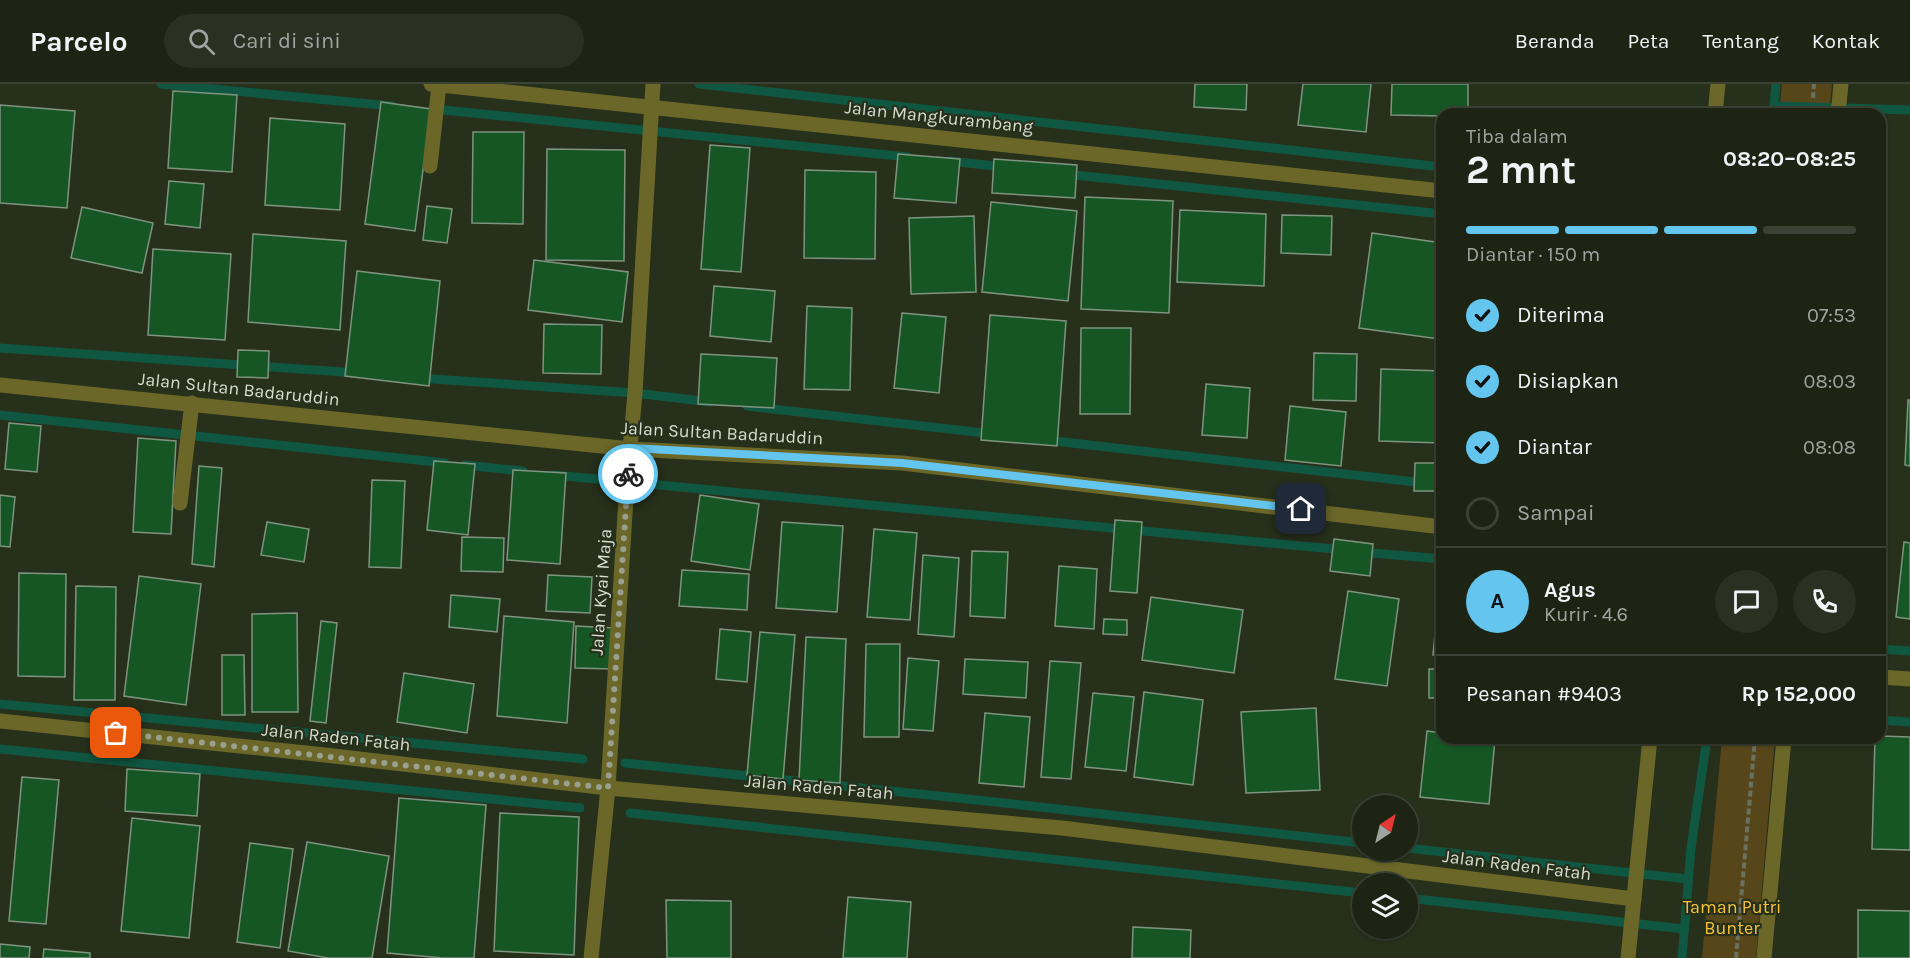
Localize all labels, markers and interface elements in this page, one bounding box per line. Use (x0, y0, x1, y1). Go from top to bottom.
search box (164, 14, 584, 68)
text: Parcelo (30, 25, 128, 58)
icon: search (185, 25, 218, 58)
text: Cari di sini (233, 28, 341, 54)
text: Beranda (1515, 29, 1595, 53)
text: Peta (1628, 29, 1669, 53)
text: Tentang (1702, 29, 1779, 53)
text: Kontak (1812, 29, 1880, 53)
street label: Jalan Mangkurambang (844, 96, 1034, 138)
text: Tiba dalam (1466, 125, 1568, 148)
text: 08:20–08:25 (1723, 146, 1856, 172)
text: 2 mnt (1466, 147, 1576, 193)
text: Diantar · 150 m (1466, 243, 1600, 266)
icon: check (1466, 299, 1499, 332)
text: Diterima (1517, 302, 1605, 328)
text: 07:53 (1807, 304, 1856, 327)
icon: check (1466, 365, 1499, 398)
street label: Jalan Sultan Badaruddin (137, 367, 341, 411)
text: Disiapkan (1517, 368, 1619, 394)
text: 08:03 (1804, 370, 1856, 393)
street label: Jalan Sultan Badaruddin (620, 417, 824, 449)
icon: check (1466, 431, 1499, 464)
text: Diantar (1517, 434, 1592, 460)
text: 08:08 (1803, 436, 1856, 459)
courier (598, 444, 658, 504)
icon: bike (612, 458, 645, 491)
pin (1275, 483, 1326, 534)
icon: home (1284, 492, 1317, 525)
text: Sampai (1517, 500, 1595, 526)
street label: Jalan Kyai Maja (586, 528, 616, 656)
button: chat (1715, 570, 1778, 633)
button: phone (1793, 570, 1856, 633)
text: Agus (1544, 577, 1596, 603)
text: A (1491, 588, 1504, 614)
text: Kurir · 4.6 (1544, 603, 1628, 626)
text: Pesanan #9403 (1466, 681, 1622, 707)
text: Rp 152,000 (1742, 681, 1856, 707)
pin (90, 707, 141, 758)
icon: bag (99, 716, 132, 749)
street label: Jalan Raden Fatah (260, 718, 412, 756)
street label: Jalan Raden Fatah (743, 770, 895, 804)
north arrow (1352, 795, 1418, 861)
map controls (1352, 795, 1418, 939)
street label: Jalan Raden Fatah (1441, 845, 1593, 885)
button: layers (1352, 873, 1418, 939)
park label: Taman Putri Bunter (1683, 896, 1781, 939)

